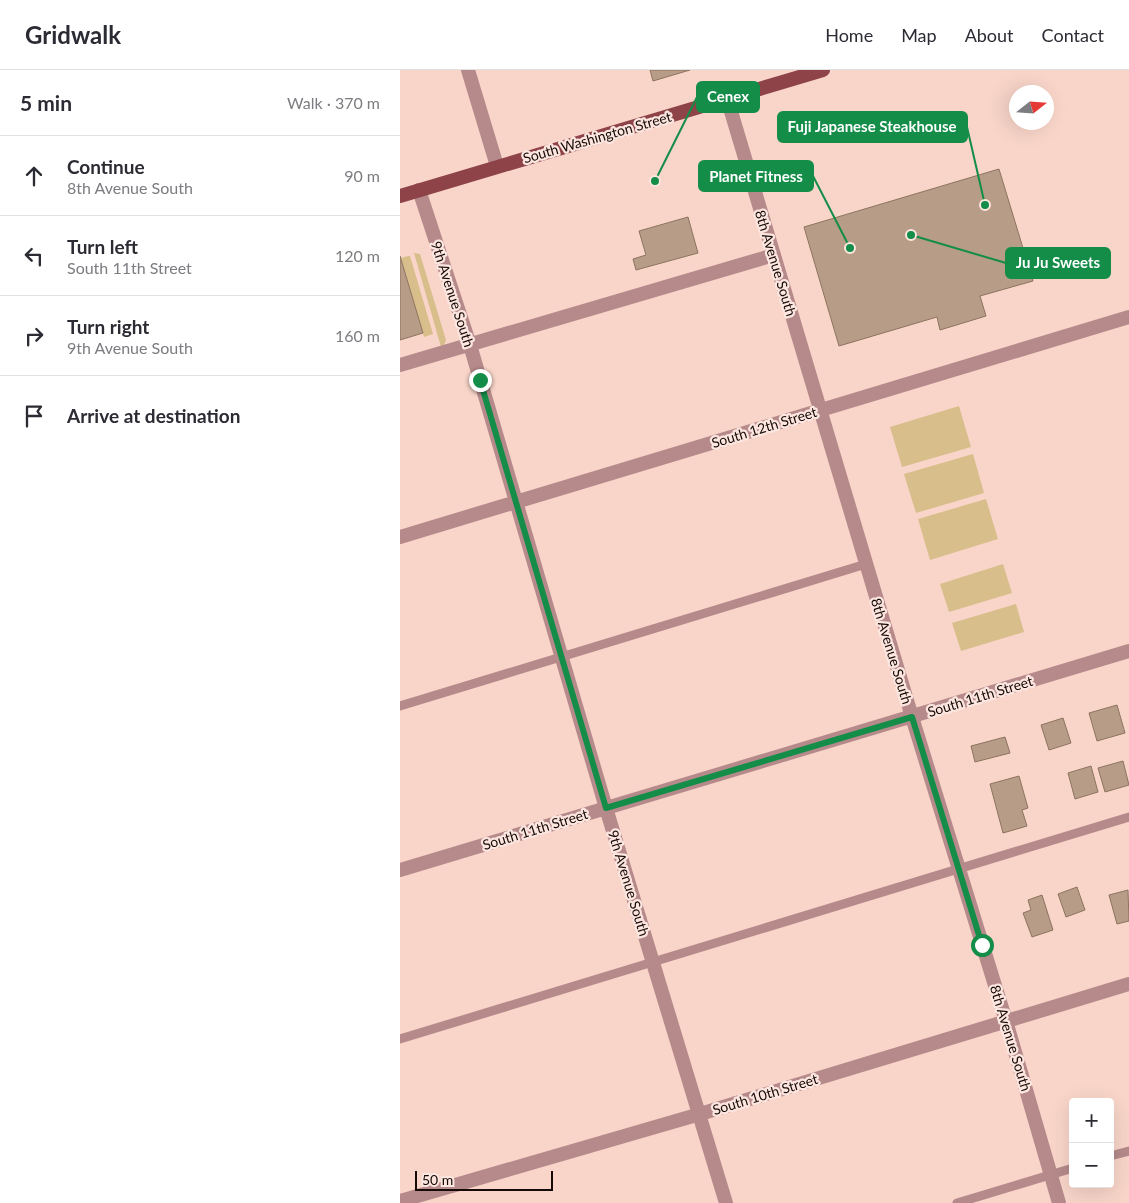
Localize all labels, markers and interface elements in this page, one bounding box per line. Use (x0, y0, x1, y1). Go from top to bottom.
text: Gridwalk (25, 20, 121, 49)
text: Home (825, 24, 873, 46)
text: Map (901, 24, 937, 46)
text: About (965, 24, 1014, 46)
text: Contact (1042, 24, 1104, 46)
callout: Cenex (697, 82, 759, 112)
north arrow (1009, 85, 1054, 130)
text: Cenex (707, 87, 749, 105)
text: 5 min (20, 90, 72, 115)
text: Walk · 370 m (287, 93, 380, 112)
street label: South Washington Street (521, 108, 673, 166)
callout: Fuji Japanese Steakhouse (778, 112, 967, 142)
text: Fuji Japanese Steakhouse (787, 117, 957, 135)
text: Continue (67, 155, 145, 178)
callout: Planet Fitness (699, 161, 813, 191)
icon: ahead (20, 162, 48, 190)
text: 90 m (344, 166, 380, 185)
text: Planet Fitness (709, 167, 803, 185)
text: 8th Avenue South (67, 178, 193, 197)
street label: 8th Avenue South (752, 208, 800, 318)
text: Turn left (67, 235, 138, 258)
street label: 9th Avenue South (428, 239, 478, 349)
icon: left (20, 242, 48, 270)
text: 120 m (335, 246, 380, 265)
callout: Ju Ju Sweets (1006, 248, 1110, 278)
text: Ju Ju Sweets (1016, 253, 1101, 271)
text: South 11th Street (67, 258, 192, 277)
text: Turn right (67, 315, 149, 338)
icon: right (20, 322, 48, 350)
text: 160 m (335, 326, 380, 345)
text: 9th Avenue South (67, 338, 193, 357)
route end (469, 369, 492, 392)
icon: arrive (20, 402, 48, 430)
street label: South 12th Street (709, 403, 819, 451)
text: Arrive at destination (67, 404, 240, 427)
street label: 8th Avenue South (868, 596, 916, 706)
street label: South 11th Street (925, 672, 1035, 720)
street label: South 11th Street (480, 805, 590, 853)
street label: 9th Avenue South (605, 828, 653, 938)
route start (971, 934, 994, 957)
street label: 8th Avenue South (987, 983, 1035, 1093)
street label: South 10th Street (710, 1070, 820, 1118)
map controls (1069, 1098, 1114, 1188)
button: + (1069, 1098, 1114, 1143)
button: − (1069, 1143, 1114, 1188)
scale bar (415, 1168, 552, 1191)
text: 50 m (422, 1171, 453, 1188)

